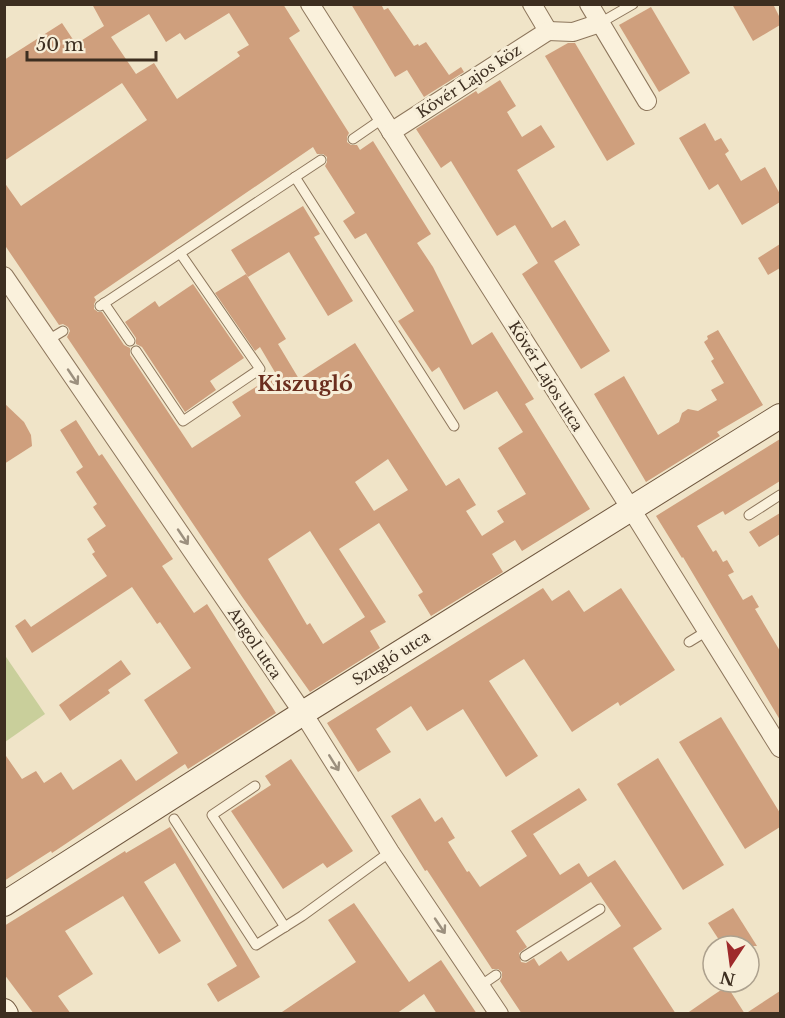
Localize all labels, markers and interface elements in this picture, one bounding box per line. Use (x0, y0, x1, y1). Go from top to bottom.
scale bar (27, 24, 156, 62)
text: 50 m (36, 34, 84, 56)
street label: Kövér Lajos köz (413, 40, 525, 122)
street label: Kövér Lajos utca (505, 318, 588, 435)
one-way arrow (67, 368, 79, 384)
district label: Kiszugló (257, 371, 353, 397)
one-way arrow (177, 529, 189, 545)
street label: Angol utca (224, 603, 286, 683)
street label: Szugló utca (349, 626, 434, 689)
one-way arrow (328, 754, 341, 771)
one-way arrow (434, 918, 446, 934)
north arrow (701, 934, 761, 994)
text: N (718, 967, 737, 990)

